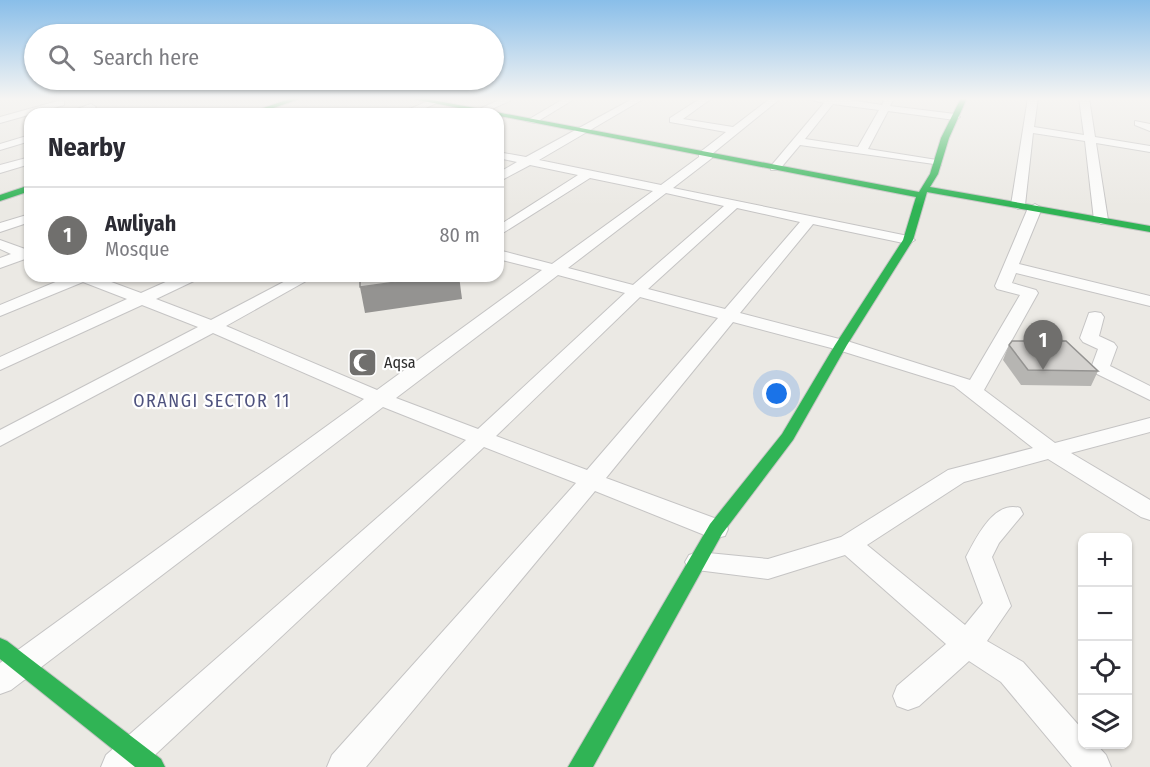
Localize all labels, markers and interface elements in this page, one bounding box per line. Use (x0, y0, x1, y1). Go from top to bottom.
search box (24, 24, 504, 90)
icon: search (45, 41, 78, 74)
text: Search here (93, 44, 199, 71)
text: Nearby (48, 132, 125, 163)
text: Awliyah (105, 210, 176, 237)
text: 1 (63, 223, 72, 247)
text: 80 m (440, 223, 480, 247)
text: Mosque (105, 237, 169, 261)
pin: 1 (1024, 320, 1062, 370)
mosque icon: Aqsa (347, 346, 379, 378)
place label: Aqsa (384, 353, 416, 372)
your location (762, 379, 791, 408)
district label: ORANGI SECTOR 11 (133, 390, 291, 412)
map controls (1078, 533, 1132, 749)
button: + (1078, 533, 1132, 587)
button: − (1078, 587, 1132, 641)
button: locate (1078, 641, 1132, 695)
button: layers (1078, 695, 1132, 749)

